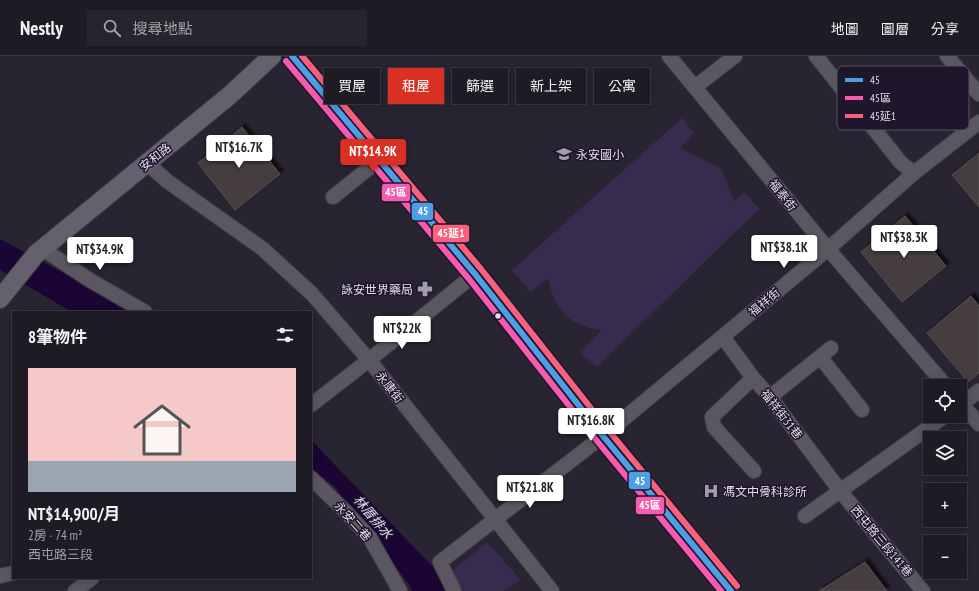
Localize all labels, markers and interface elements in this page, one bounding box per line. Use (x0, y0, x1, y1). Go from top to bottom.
search box (87, 10, 367, 46)
text: Nestly (20, 16, 63, 40)
icon: search (101, 17, 123, 39)
text: 搜尋地點 (133, 19, 193, 38)
text: 地圖 (831, 20, 859, 38)
text: 圖層 (881, 20, 909, 38)
text: 分享 (931, 20, 959, 38)
legend (837, 66, 969, 130)
chip: 買屋 (324, 68, 380, 104)
chip: 租屋 (388, 68, 444, 104)
chip: 篩選 (452, 68, 508, 104)
chip: 新上架 (516, 68, 586, 104)
chip: 公寓 (594, 68, 650, 104)
text: 45 (870, 73, 880, 87)
text: 45區 (870, 91, 891, 105)
text: 45延1 (870, 109, 896, 123)
pin: NT$16.7K (198, 135, 280, 169)
text: NT$16.7K (215, 139, 263, 156)
pin: NT$14.9K (332, 139, 414, 173)
street label: 安和路 (136, 140, 174, 174)
text: NT$14.9K (349, 143, 397, 160)
school or university icon: 永安國小 (555, 145, 573, 163)
place label: 永安國小 (576, 147, 624, 162)
street label: 福泰街 (766, 176, 800, 214)
line badge: 45區 (381, 183, 411, 202)
text: 45區 (385, 185, 407, 199)
line badge: 45 (411, 202, 434, 221)
text: 45 (418, 204, 428, 218)
line badge: 45延1 (432, 224, 470, 243)
pin: NT$38.3K (863, 225, 945, 259)
text: 45延1 (438, 226, 464, 240)
text: NT$38.3K (880, 229, 928, 246)
pin: NT$38.1K (743, 235, 825, 269)
pin: NT$34.9K (59, 237, 141, 271)
text: NT$38.1K (760, 239, 808, 256)
text: NT$34.9K (76, 241, 124, 258)
pharmacy icon: 詠安世界藥局 (416, 280, 434, 298)
place label: 詠安世界藥局 (341, 282, 413, 297)
street label: 福祥街 (745, 285, 783, 319)
unlabelled marker (493, 311, 503, 321)
pin: NT$22K (369, 316, 435, 350)
text: NT$22K (383, 320, 421, 337)
icon: filters (274, 324, 296, 346)
text: 8筆物件 (28, 326, 87, 348)
street label: 永康街 (373, 368, 407, 406)
map controls (923, 379, 967, 579)
button: locate (923, 379, 967, 423)
street label: 福祥街31巷 (758, 386, 806, 442)
icon: home (126, 394, 198, 466)
pin: NT$16.8K (550, 408, 632, 442)
text: NT$16.8K (567, 412, 615, 429)
button: layers (923, 431, 967, 475)
line badge: 45 (628, 471, 651, 490)
text: 45 (635, 474, 645, 488)
pin: NT$21.8K (489, 475, 571, 509)
text: NT$21.8K (506, 479, 554, 496)
hospital icon: 馮文中骨科診所 (702, 482, 720, 500)
button: + (923, 483, 967, 527)
place label: 馮文中骨科診所 (723, 484, 807, 499)
water label: 林厝排水 (350, 492, 397, 543)
line badge: 45區 (635, 496, 665, 515)
street label: 永安二巷 (331, 498, 375, 544)
text: 45區 (639, 498, 661, 512)
street label: 西屯路三段141巷 (848, 502, 916, 580)
text: NT$14,900/月 (28, 503, 121, 525)
text: 2房 · 74 m² (28, 527, 82, 544)
button: − (923, 535, 967, 579)
text: 西屯路三段 (28, 546, 93, 563)

